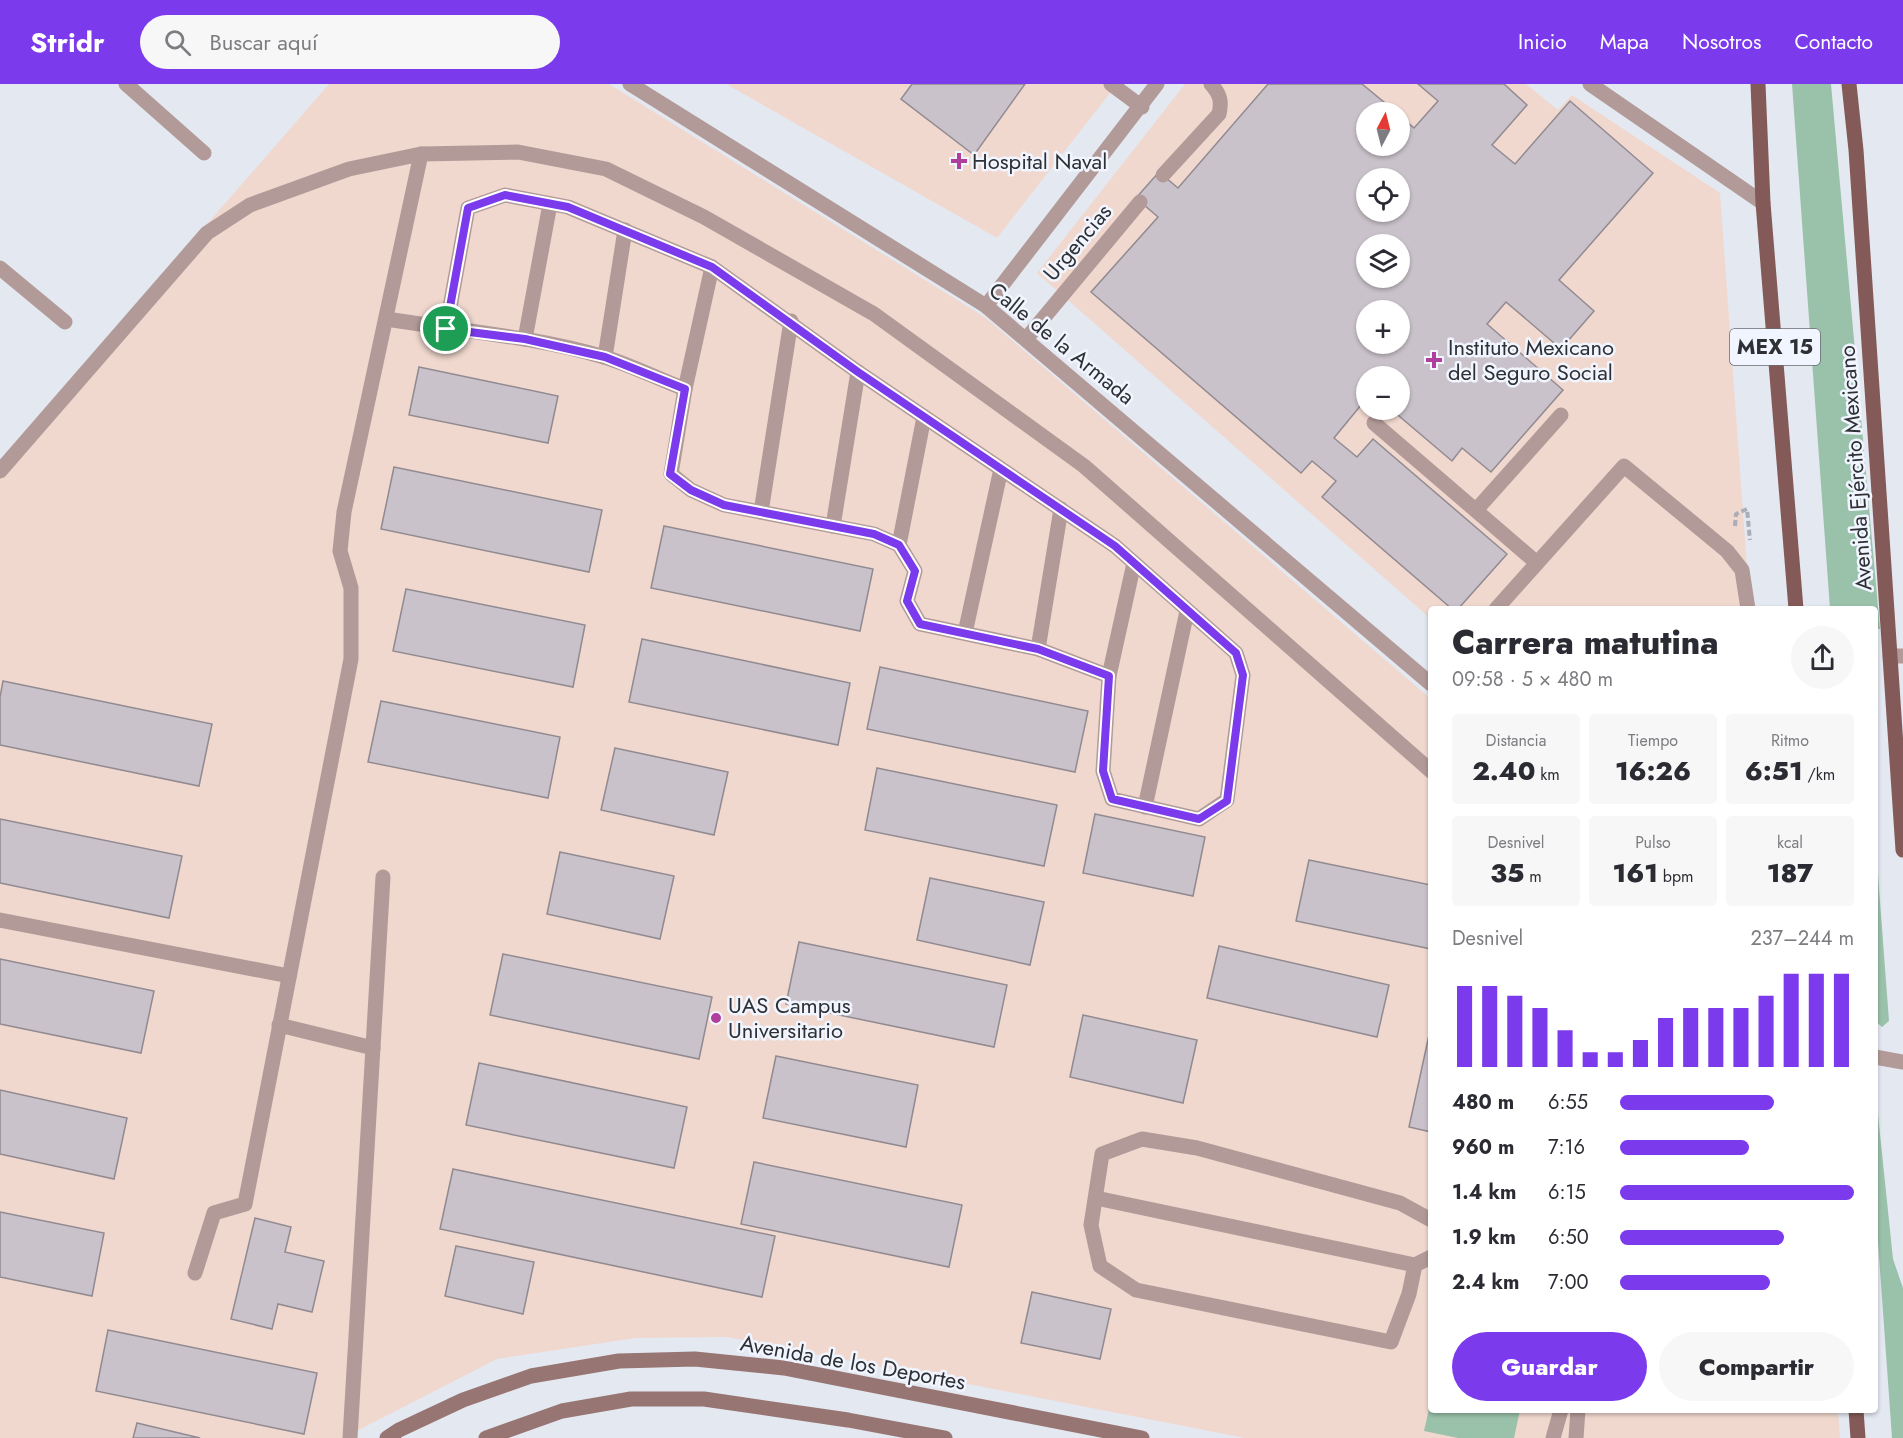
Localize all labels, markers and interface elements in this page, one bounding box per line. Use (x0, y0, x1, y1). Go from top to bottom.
search box (140, 15, 560, 69)
text: Stridr (30, 22, 104, 63)
icon: search (161, 26, 194, 59)
text: Buscar aquí (209, 26, 318, 58)
text: Inicio (1518, 27, 1567, 57)
text: Mapa (1600, 27, 1649, 57)
text: Nosotros (1682, 27, 1761, 57)
text: Contacto (1794, 27, 1873, 57)
north arrow (1356, 102, 1410, 156)
map controls (1356, 102, 1410, 420)
place label: Hospital Naval (972, 145, 1107, 177)
marker: Hospital Naval (950, 152, 968, 170)
button: locate (1356, 168, 1410, 222)
street label: Urgencias (1035, 196, 1119, 288)
button: layers (1356, 234, 1410, 288)
street label: Calle de la Armada (982, 274, 1142, 412)
button: + (1356, 300, 1410, 354)
pin (420, 303, 471, 354)
icon: arrive (429, 312, 462, 345)
road number: MEX 15 (1730, 329, 1820, 365)
place label: Instituto Mexicano del Seguro Social (1448, 331, 1614, 388)
street label: Avenida Ejército Mexicano (1830, 344, 1880, 592)
marker: Instituto Mexicano del Seguro Social (1425, 351, 1443, 369)
button: − (1356, 366, 1410, 420)
text: Carrera matutina (1452, 619, 1719, 666)
button: share (1791, 626, 1854, 689)
text: 09:58 · 5 × 480 m (1452, 665, 1613, 694)
text: Distancia (1486, 729, 1546, 752)
text: Tiempo (1628, 729, 1678, 752)
text: Ritmo (1771, 729, 1809, 752)
text: 2.40 (1472, 752, 1535, 790)
text: 16:26 (1615, 752, 1691, 790)
text: 6:51 (1745, 752, 1803, 790)
text: km (1535, 763, 1560, 786)
text: /km (1803, 763, 1835, 786)
text: Desnivel (1488, 831, 1544, 854)
text: Pulso (1635, 831, 1671, 854)
text: kcal (1777, 831, 1803, 854)
text: 35 (1490, 854, 1524, 892)
text: 161 (1612, 854, 1658, 892)
text: 187 (1767, 854, 1813, 892)
text: m (1524, 865, 1542, 888)
text: bpm (1658, 865, 1694, 888)
text: Desnivel (1452, 924, 1523, 953)
text: 237–244 m (1750, 924, 1854, 953)
place label: UAS Campus Universitario (728, 989, 851, 1046)
marker: UAS Campus Universitario (709, 1011, 723, 1025)
text: 480 m (1452, 1088, 1514, 1117)
text: 6:55 (1548, 1088, 1588, 1117)
text: 960 m (1452, 1133, 1514, 1162)
text: 7:16 (1548, 1133, 1585, 1162)
text: 1.4 km (1452, 1178, 1517, 1207)
text: 6:15 (1548, 1178, 1586, 1207)
text: 1.9 km (1452, 1223, 1516, 1252)
text: 6:50 (1548, 1223, 1589, 1252)
text: 2.4 km (1452, 1268, 1519, 1297)
text: 7:00 (1548, 1268, 1589, 1297)
street label: Avenida de los Deportes (738, 1326, 968, 1398)
button: Guardar (1452, 1332, 1647, 1401)
button: Compartir (1659, 1332, 1854, 1401)

